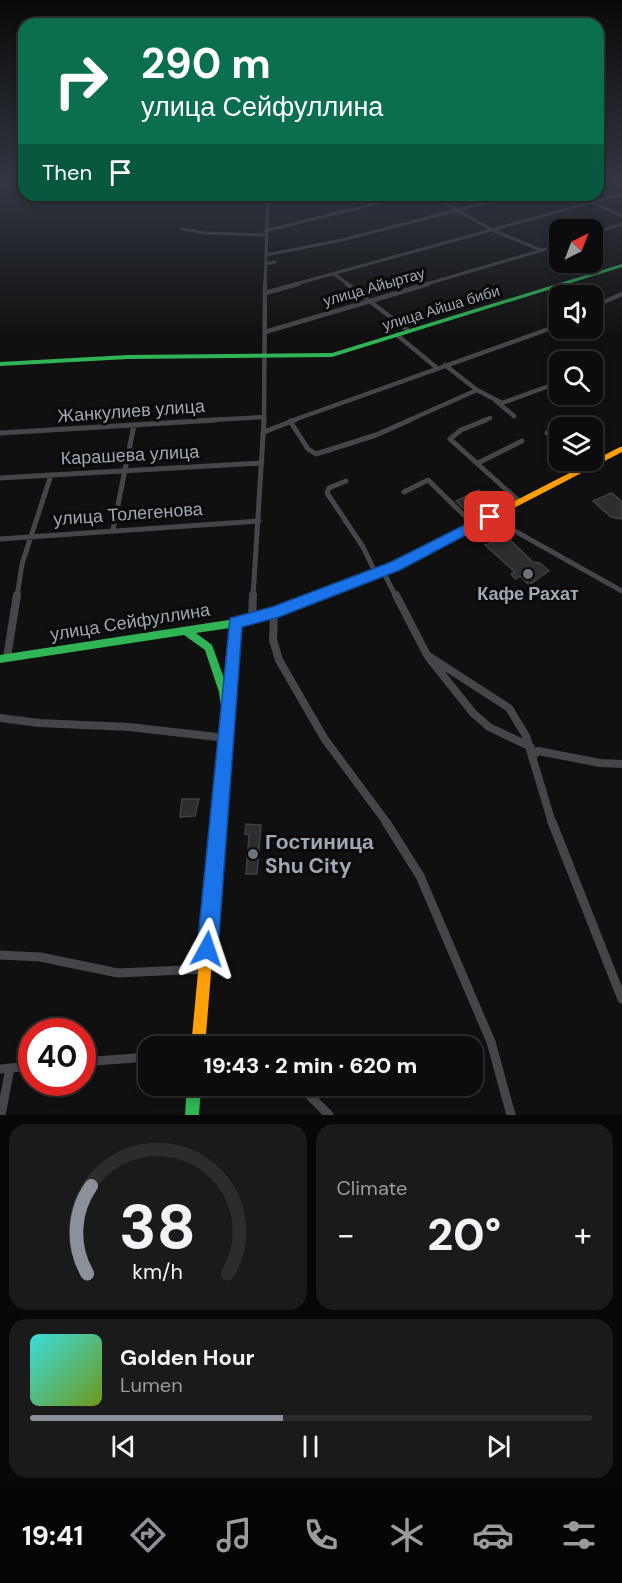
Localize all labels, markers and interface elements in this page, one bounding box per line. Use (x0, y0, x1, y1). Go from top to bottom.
text: 290 m (141, 36, 271, 91)
icon: right (42, 42, 120, 120)
text: улица Сейфуллина (141, 89, 383, 124)
icon: arrive (104, 156, 137, 189)
text: Then (42, 158, 92, 187)
north arrow (549, 219, 603, 273)
map controls (549, 219, 603, 471)
street label: улица Айыртау (321, 263, 428, 311)
street label: улица Айша биби (380, 281, 502, 335)
button: sound (549, 285, 603, 339)
button: search (549, 351, 603, 405)
street label: Жанкулиев улица (56, 394, 207, 428)
button: layers (549, 417, 603, 471)
street label: Карашева улица (60, 439, 201, 471)
pin (464, 491, 515, 542)
street label: улица Толегенова (53, 497, 204, 531)
icon: arrive (473, 500, 506, 533)
marker: Кафе Рахат (521, 567, 535, 581)
place label: Кафе Рахат (477, 582, 579, 606)
street label: улица Сейфуллина (48, 597, 213, 646)
place label: Гостиница Shu City (265, 828, 374, 880)
marker: Гостиница Shu City (246, 847, 260, 861)
position arrow (175, 917, 239, 981)
speed limit sign: 40 (18, 1018, 96, 1096)
text: 19:43 · 2 min · 620 m (204, 1051, 417, 1080)
text: Climate (337, 1175, 407, 1201)
text: 38 (119, 1186, 196, 1267)
text: 20° (427, 1205, 501, 1264)
text: − (337, 1213, 355, 1256)
text: + (574, 1213, 592, 1256)
text: km/h (132, 1258, 183, 1286)
text: Golden Hour (120, 1343, 255, 1372)
text: Lumen (120, 1372, 183, 1398)
icon: previous (107, 1430, 140, 1463)
icon: pause (294, 1430, 327, 1463)
icon: next (482, 1430, 515, 1463)
icon: directions (127, 1514, 169, 1556)
icon: music (213, 1514, 255, 1556)
icon: phone (300, 1514, 342, 1556)
icon: climate (386, 1514, 428, 1556)
icon: car (472, 1514, 514, 1556)
icon: filters (558, 1514, 600, 1556)
text: 19:41 (22, 1518, 83, 1553)

